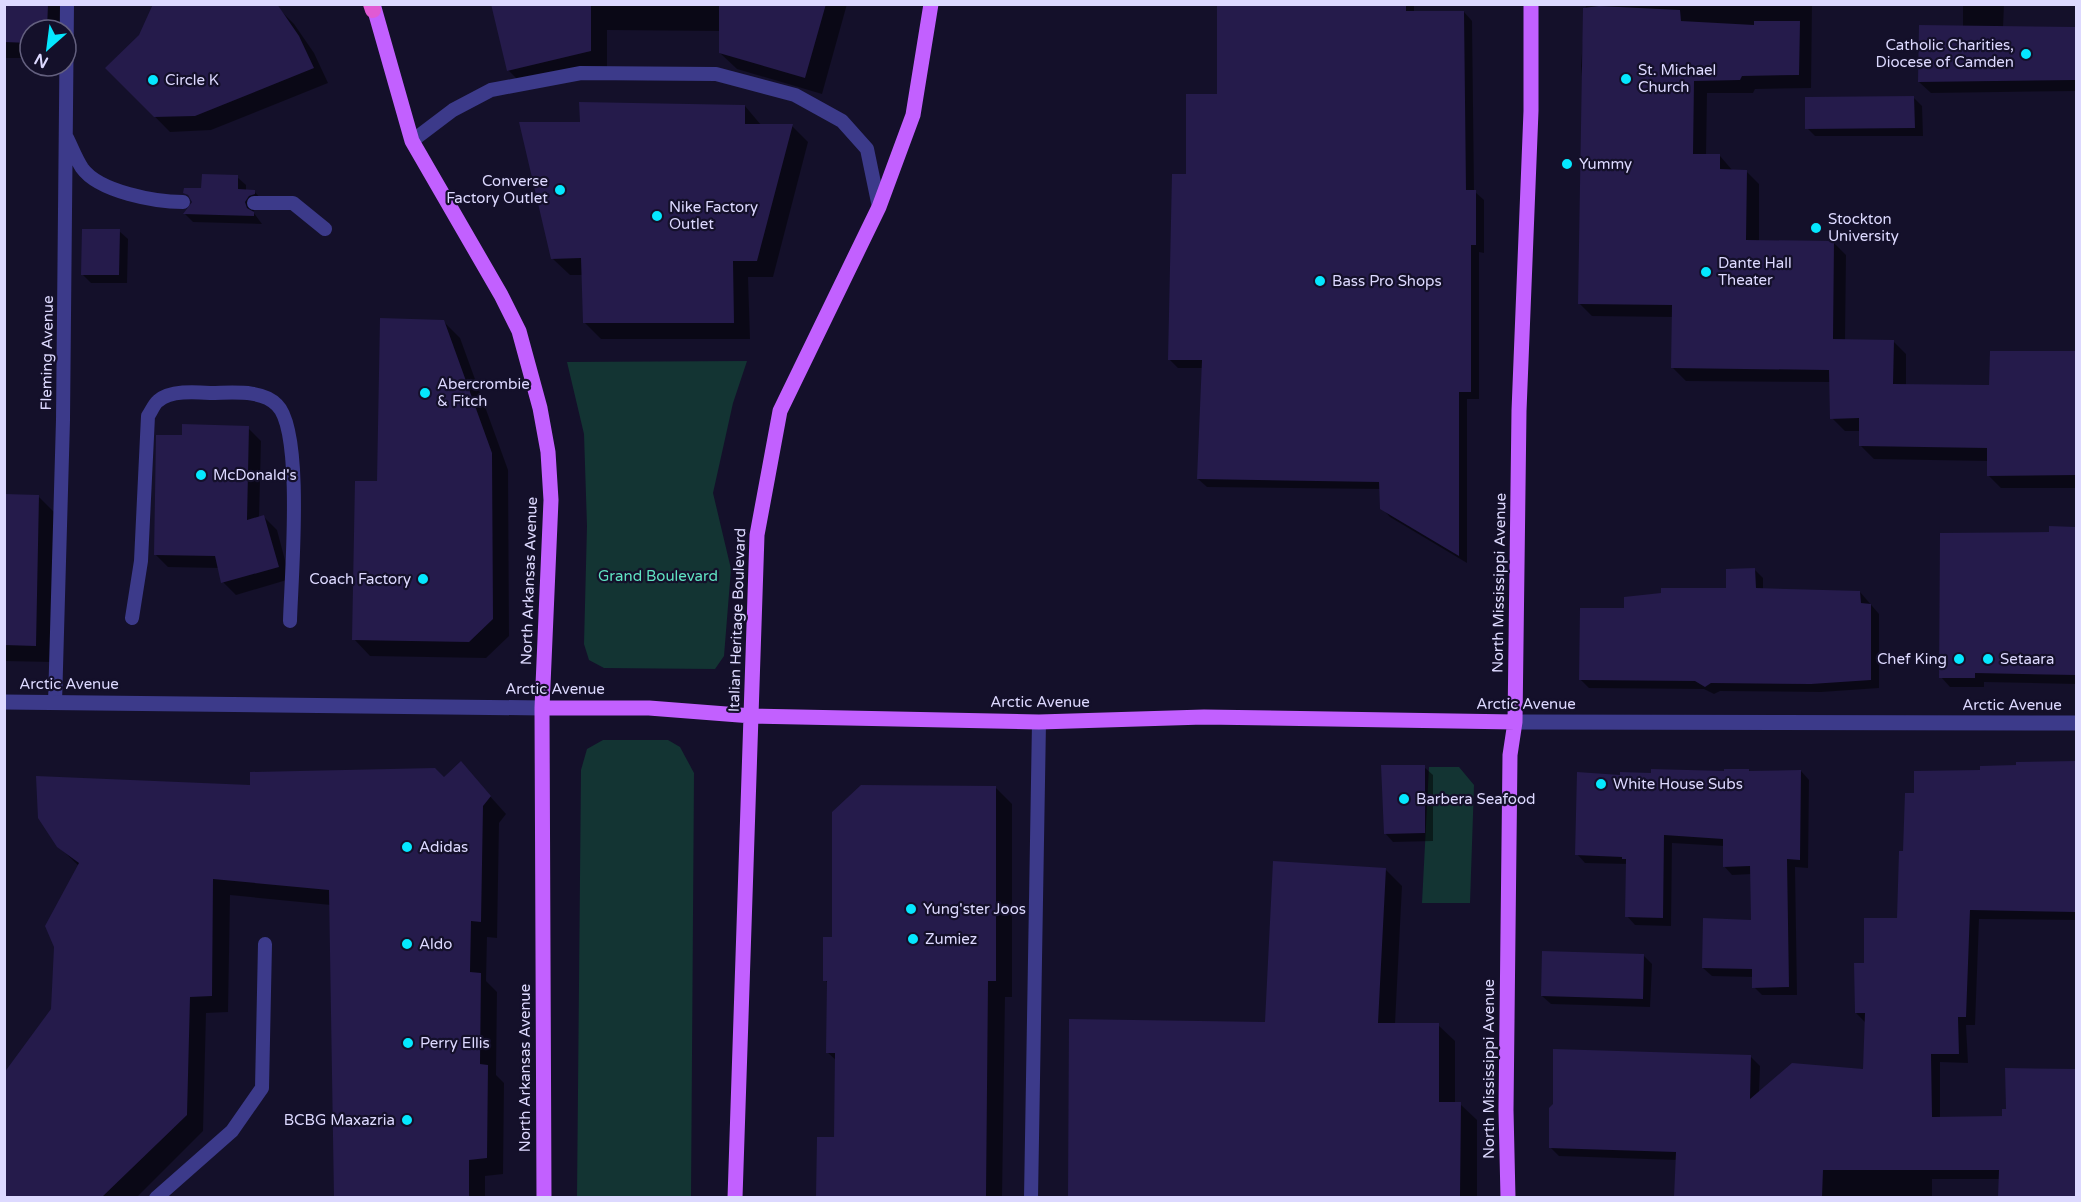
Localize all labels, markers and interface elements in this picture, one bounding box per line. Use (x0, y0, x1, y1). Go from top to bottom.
north arrow (18, 18, 78, 78)
place label: Catholic Charities, Diocese of Camden (1876, 36, 2014, 71)
marker: Catholic Charities, Diocese of Camden (2019, 47, 2033, 61)
text: N (31, 49, 52, 72)
place label: St. Michael Church (1638, 61, 1716, 96)
place label: Circle K (165, 71, 219, 89)
marker: St. Michael Church (1619, 72, 1633, 86)
marker: Circle K (146, 73, 160, 87)
place label: Yummy (1579, 155, 1632, 173)
marker: Yummy (1560, 157, 1574, 171)
place label: Converse Factory Outlet (446, 172, 548, 207)
marker: Converse Factory Outlet (553, 183, 567, 197)
place label: Nike Factory Outlet (669, 198, 758, 233)
marker: Nike Factory Outlet (650, 209, 664, 223)
place label: Stockton University (1828, 210, 1899, 245)
marker: Stockton University (1809, 221, 1823, 235)
place label: Dante Hall Theater (1718, 254, 1792, 289)
marker: Dante Hall Theater (1699, 265, 1713, 279)
place label: Bass Pro Shops (1332, 272, 1442, 290)
marker: Bass Pro Shops (1313, 274, 1327, 288)
street label: Fleming Avenue (37, 295, 57, 411)
place label: Abercrombie & Fitch (437, 375, 530, 410)
marker: Abercrombie & Fitch (418, 386, 432, 400)
place label: McDonald's (213, 466, 297, 484)
marker: McDonald's (194, 468, 208, 482)
street label: North Mississippi Avenue (1488, 493, 1510, 673)
street label: North Arkansas Avenue (517, 497, 541, 665)
street label: Italian Heritage Boulevard (725, 528, 749, 712)
park label: Grand Boulevard (598, 567, 718, 585)
place label: Coach Factory (309, 570, 411, 588)
marker: Coach Factory (416, 572, 430, 586)
place label: Chef King (1877, 650, 1947, 668)
place label: Setaara (2000, 650, 2055, 668)
marker: Chef King (1952, 652, 1966, 666)
marker: Setaara (1981, 652, 1995, 666)
street label: Arctic Avenue (19, 675, 119, 693)
street label: Arctic Avenue (505, 680, 605, 698)
street label: Arctic Avenue (990, 693, 1090, 711)
street label: Arctic Avenue (1476, 695, 1576, 713)
street label: Arctic Avenue (1962, 696, 2062, 714)
place label: White House Subs (1613, 775, 1743, 793)
marker: White House Subs (1594, 777, 1608, 791)
place label: Barbera Seafood (1416, 790, 1536, 808)
marker: Barbera Seafood (1397, 792, 1411, 806)
place label: Adidas (419, 838, 468, 856)
marker: Adidas (400, 840, 414, 854)
place label: Yung'ster Joos (923, 900, 1026, 918)
marker: Yung'ster Joos (904, 902, 918, 916)
place label: Zumiez (925, 930, 977, 948)
marker: Zumiez (906, 932, 920, 946)
place label: Aldo (419, 935, 452, 953)
marker: Aldo (400, 937, 414, 951)
street label: North Mississippi Avenue (1480, 979, 1498, 1159)
street label: North Arkansas Avenue (516, 984, 534, 1152)
place label: Perry Ellis (420, 1034, 490, 1052)
marker: Perry Ellis (401, 1036, 415, 1050)
place label: BCBG Maxazria (284, 1111, 395, 1129)
marker: BCBG Maxazria (400, 1113, 414, 1127)

